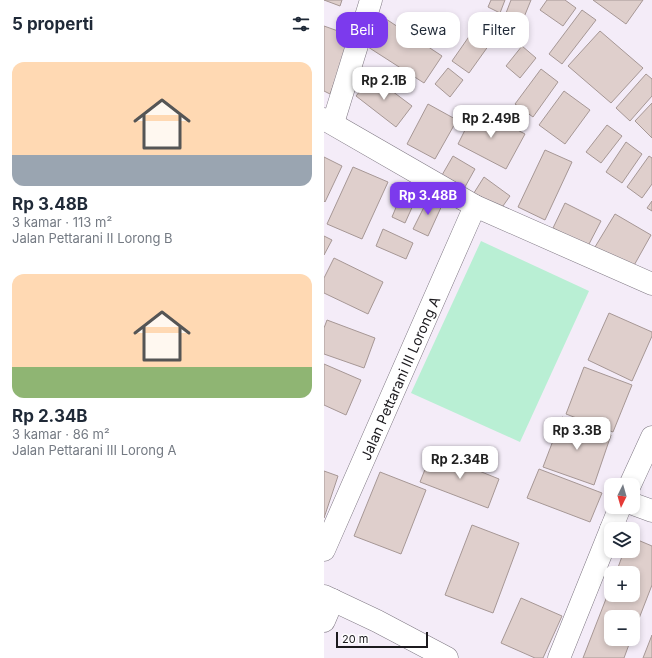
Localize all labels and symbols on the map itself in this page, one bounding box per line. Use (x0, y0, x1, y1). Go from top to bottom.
pin: Rp 2.1B (347, 67, 421, 101)
pin: Rp 2.49B (450, 105, 532, 139)
pin: Rp 3.48B (387, 182, 469, 216)
street label: Jalan Pettarani III Lorong A (356, 293, 443, 463)
pin: Rp 3.3B (540, 417, 614, 451)
pin: Rp 2.34B (419, 446, 501, 480)
north arrow (604, 478, 640, 514)
scale bar (336, 630, 428, 649)

